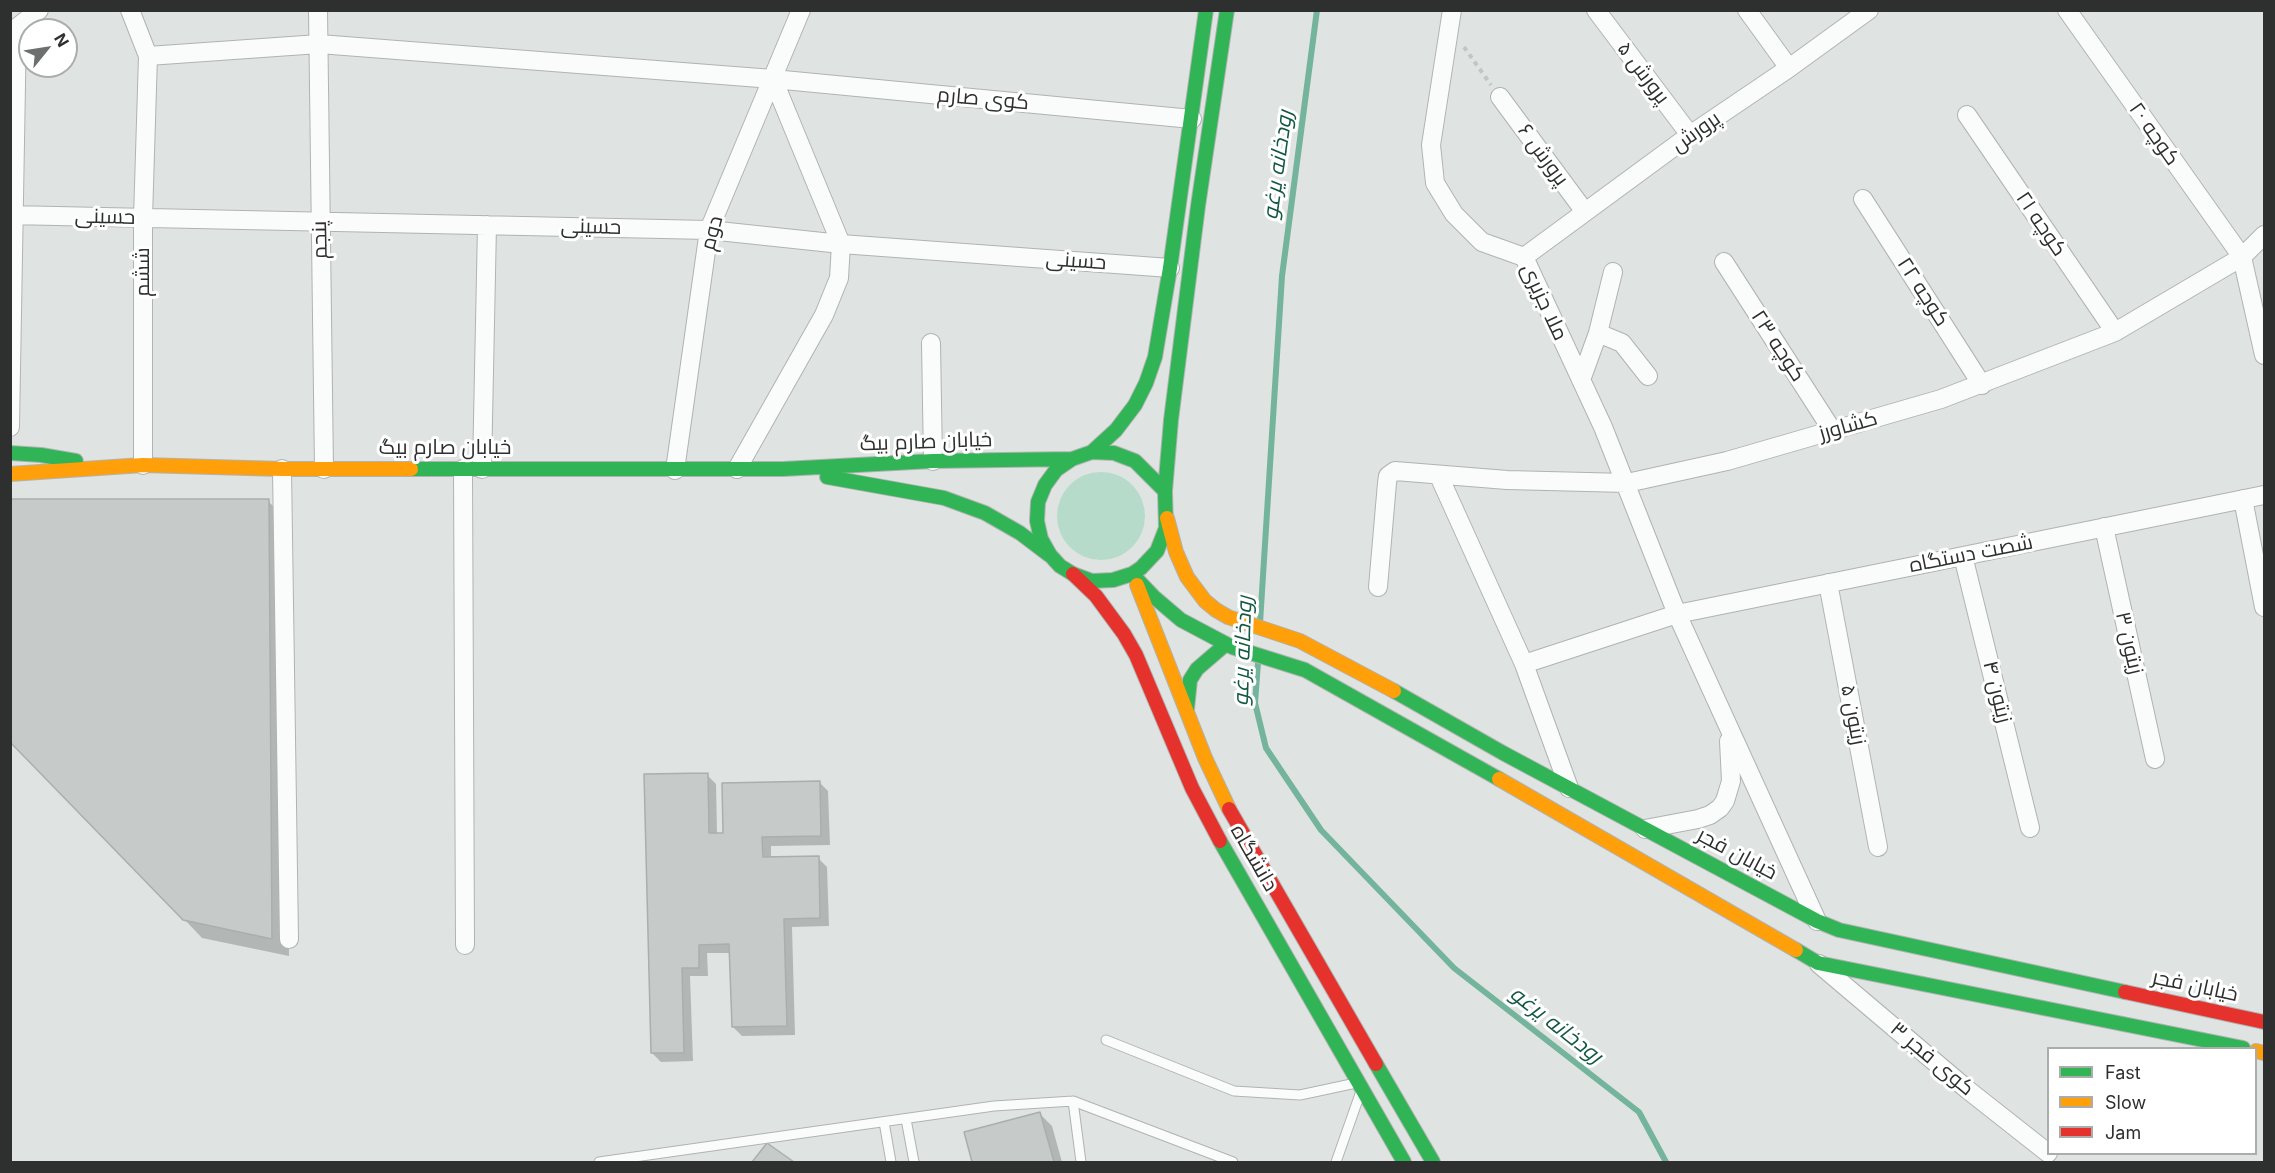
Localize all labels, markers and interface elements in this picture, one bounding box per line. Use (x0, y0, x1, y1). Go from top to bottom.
north arrow (18, 18, 78, 78)
text: N (50, 30, 74, 50)
street label: پرورش ۵ (1611, 37, 1675, 109)
street label: کوی صارم (936, 82, 1030, 116)
street label: کوچه ۲۰ (2123, 98, 2185, 170)
street label: پرورش (1667, 106, 1725, 158)
water label: رودخانه یرغو (1257, 109, 1299, 221)
street label: پرورش ۶ (1512, 119, 1574, 191)
street label: کوچه ۲۱ (2010, 187, 2072, 261)
street label: حسینی (74, 204, 136, 230)
street label: دوم (695, 213, 729, 253)
street label: حسینی (560, 214, 622, 240)
street label: پنجم (307, 221, 333, 259)
street label: حسینی (1045, 246, 1107, 276)
street label: ششم (130, 247, 156, 297)
street label: کوچه ۲۲ (1891, 253, 1955, 331)
street label: ملا جزیری (1515, 259, 1573, 345)
street label: کوچه ۲۳ (1746, 305, 1810, 387)
street label: کشاورز (1816, 406, 1880, 446)
street label: خیابان صارم بیگ (859, 427, 993, 457)
street label: خیابان صارم بیگ (379, 435, 511, 461)
street label: شصت دستگاه (1907, 530, 2035, 578)
water label: رودخانه یرغو (1228, 596, 1258, 706)
street label: زیتون ۳ (2110, 609, 2148, 677)
street label: زیتون ۴ (1977, 658, 2017, 726)
street label: زیتون ۵ (1835, 683, 1871, 747)
street label: دانشگاه (1225, 820, 1283, 896)
street label: خیابان فجر (1692, 822, 1782, 886)
street label: خیابان فجر (2150, 965, 2240, 1007)
water label: رودخانه یرغو (1504, 981, 1608, 1069)
street label: کوی فجر ۳ (1885, 1017, 1979, 1101)
legend (2047, 1047, 2257, 1155)
text: Fast (2105, 1062, 2141, 1083)
text: Slow (2105, 1092, 2146, 1113)
text: Jam (2105, 1122, 2141, 1143)

